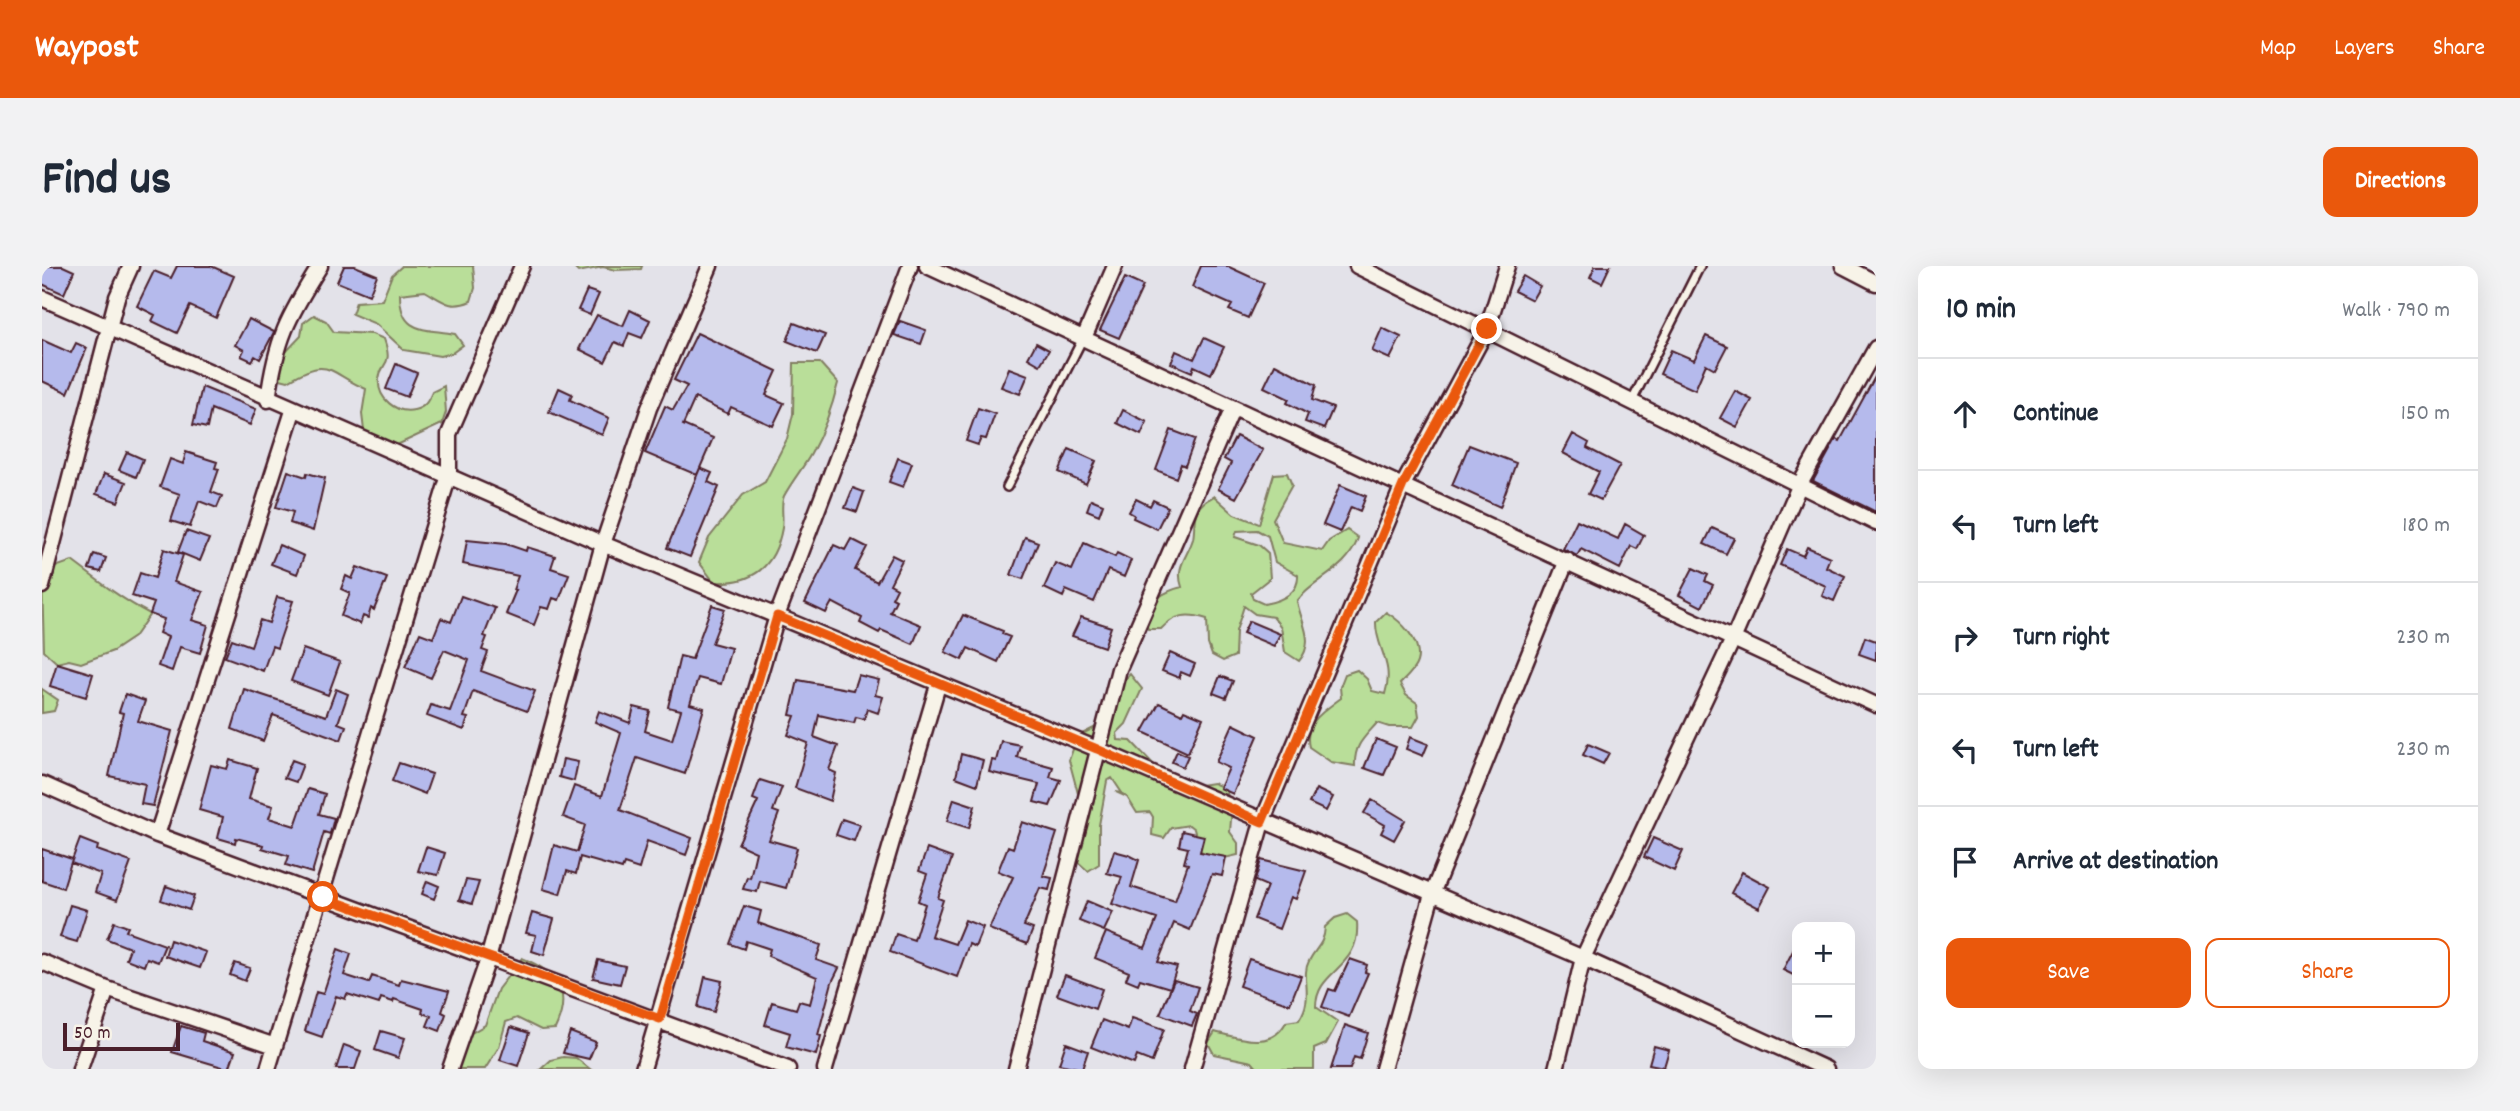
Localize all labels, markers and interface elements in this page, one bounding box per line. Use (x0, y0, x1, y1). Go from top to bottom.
text: Waypost (35, 26, 139, 73)
text: Map (2260, 32, 2296, 66)
text: Layers (2334, 32, 2395, 66)
text: Share (2433, 32, 2485, 66)
text: Find us (42, 147, 171, 217)
button: Directions (2323, 147, 2478, 217)
text: 10 min (1946, 290, 2016, 333)
text: Walk · 790 m (2342, 295, 2450, 328)
route end (1471, 313, 1502, 344)
icon: ahead (1946, 395, 1984, 433)
text: Continue (2013, 396, 2098, 433)
text: 150 m (2401, 398, 2450, 431)
icon: left (1946, 507, 1984, 545)
text: Turn left (2013, 508, 2099, 545)
text: 180 m (2402, 510, 2450, 543)
icon: right (1946, 619, 1984, 657)
text: Turn right (2013, 620, 2110, 657)
text: 230 m (2396, 622, 2450, 655)
icon: left (1946, 731, 1984, 769)
text: Turn left (2013, 732, 2099, 769)
text: 230 m (2396, 734, 2450, 767)
icon: arrive (1946, 843, 1984, 881)
text: Arrive at destination (2013, 844, 2218, 881)
route start (307, 881, 338, 912)
map controls (1792, 922, 1855, 1048)
button: + (1792, 922, 1855, 985)
button: Save (1946, 938, 2191, 1008)
button: Share (2205, 938, 2450, 1008)
button: − (1792, 985, 1855, 1048)
scale bar (63, 1020, 180, 1052)
text: 50 m (74, 1021, 111, 1048)

